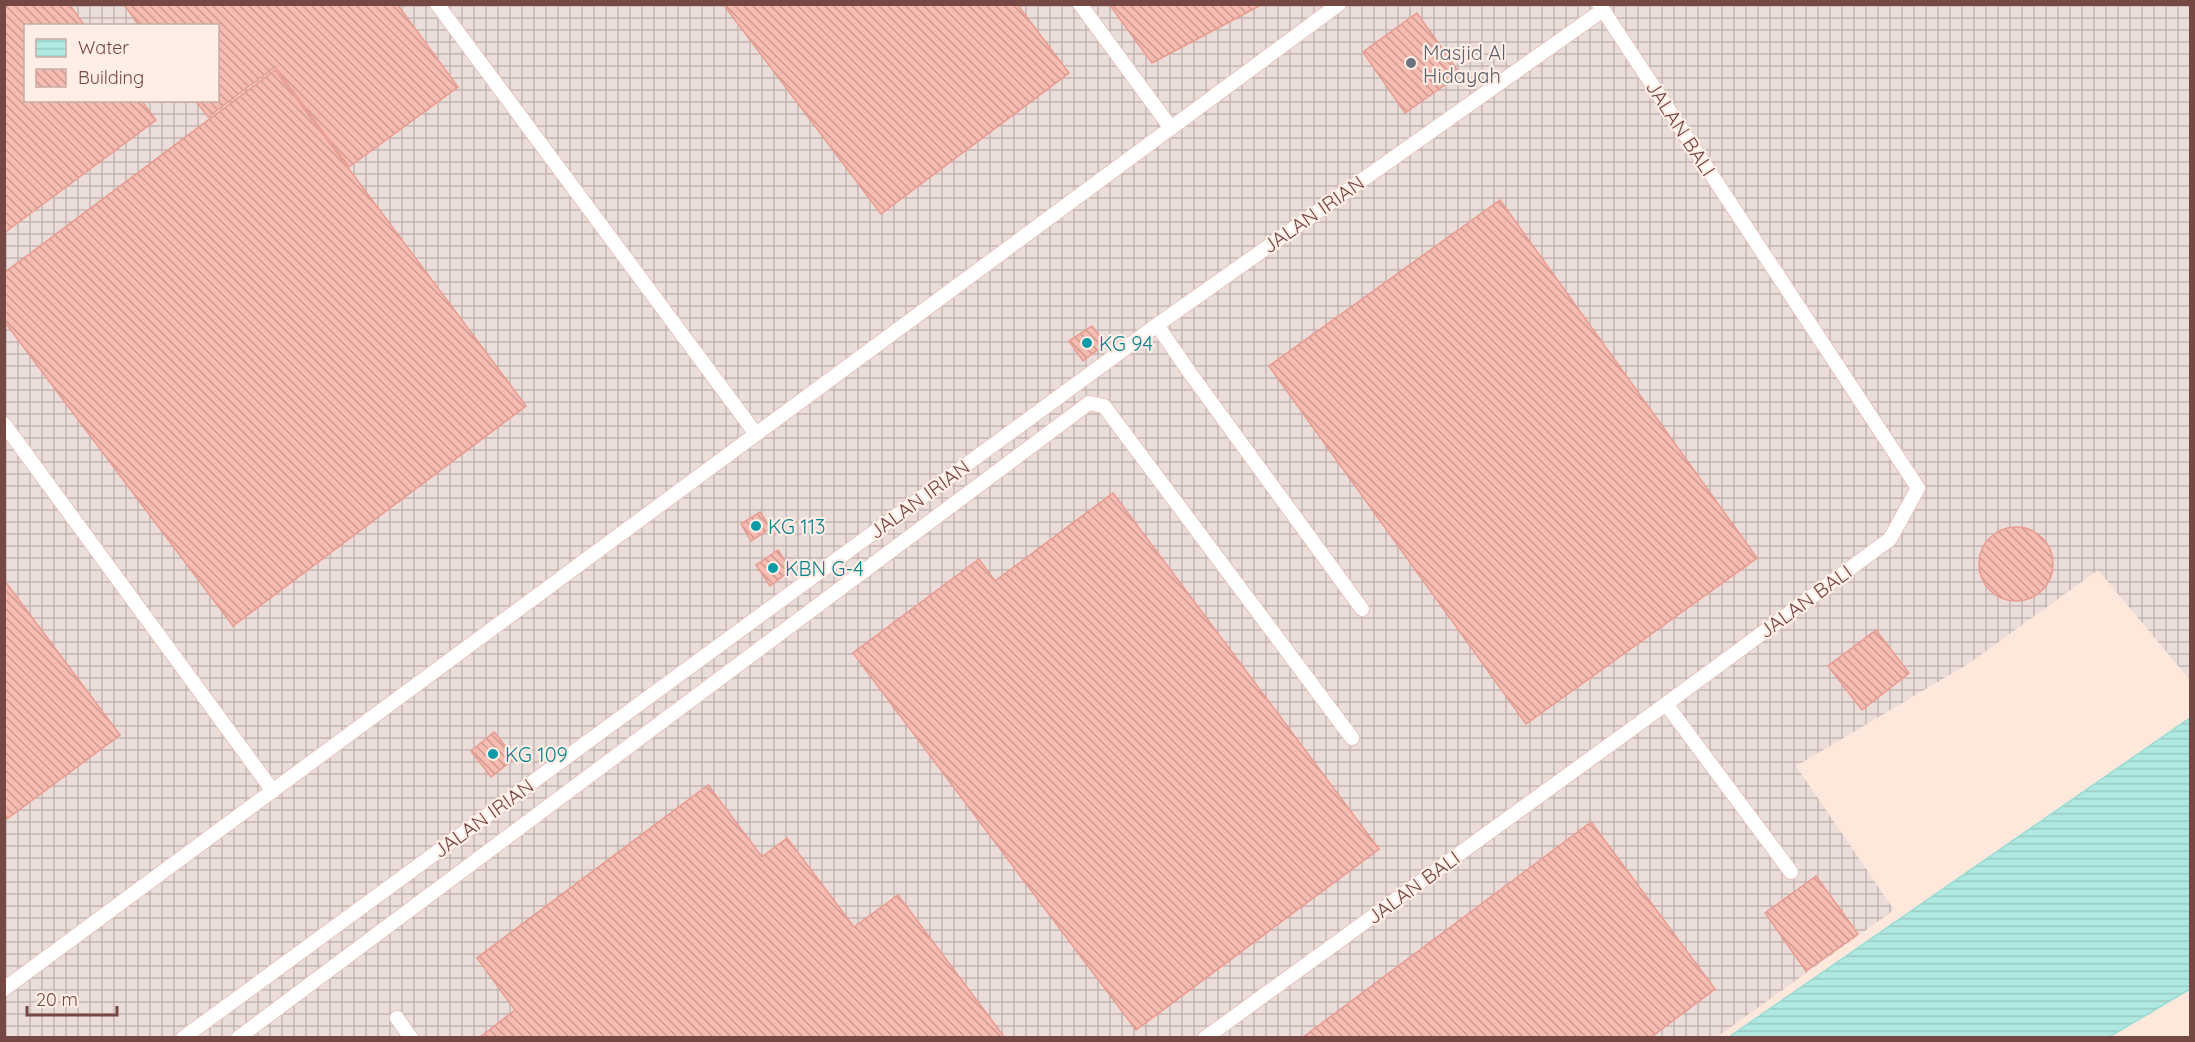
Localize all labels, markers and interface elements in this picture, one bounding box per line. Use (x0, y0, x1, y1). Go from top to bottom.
legend (24, 24, 219, 102)
text: Water (78, 36, 129, 59)
place label: Masjid Al Hidayah (1423, 40, 1506, 88)
marker: Masjid Al Hidayah (1404, 56, 1418, 70)
text: Building (78, 66, 144, 89)
street label: JALAN BALI (1641, 75, 1721, 181)
street label: JALAN IRIAN (1257, 170, 1369, 258)
place label: KG 94 (1099, 331, 1153, 356)
marker: KG 94 (1080, 336, 1094, 350)
street label: JALAN IRIAN (864, 454, 974, 544)
place label: KG 113 (768, 514, 826, 539)
marker: KG 113 (749, 519, 763, 533)
place label: KBN G-4 (785, 556, 864, 581)
street label: JALAN BALI (1753, 559, 1857, 643)
marker: KBN G-4 (766, 561, 780, 575)
place label: KG 109 (505, 742, 568, 767)
marker: KG 109 (486, 747, 500, 761)
street label: JALAN IRIAN (428, 773, 538, 863)
street label: JALAN BALI (1361, 845, 1465, 929)
scale bar (27, 979, 117, 1017)
text: 20 m (36, 988, 78, 1011)

